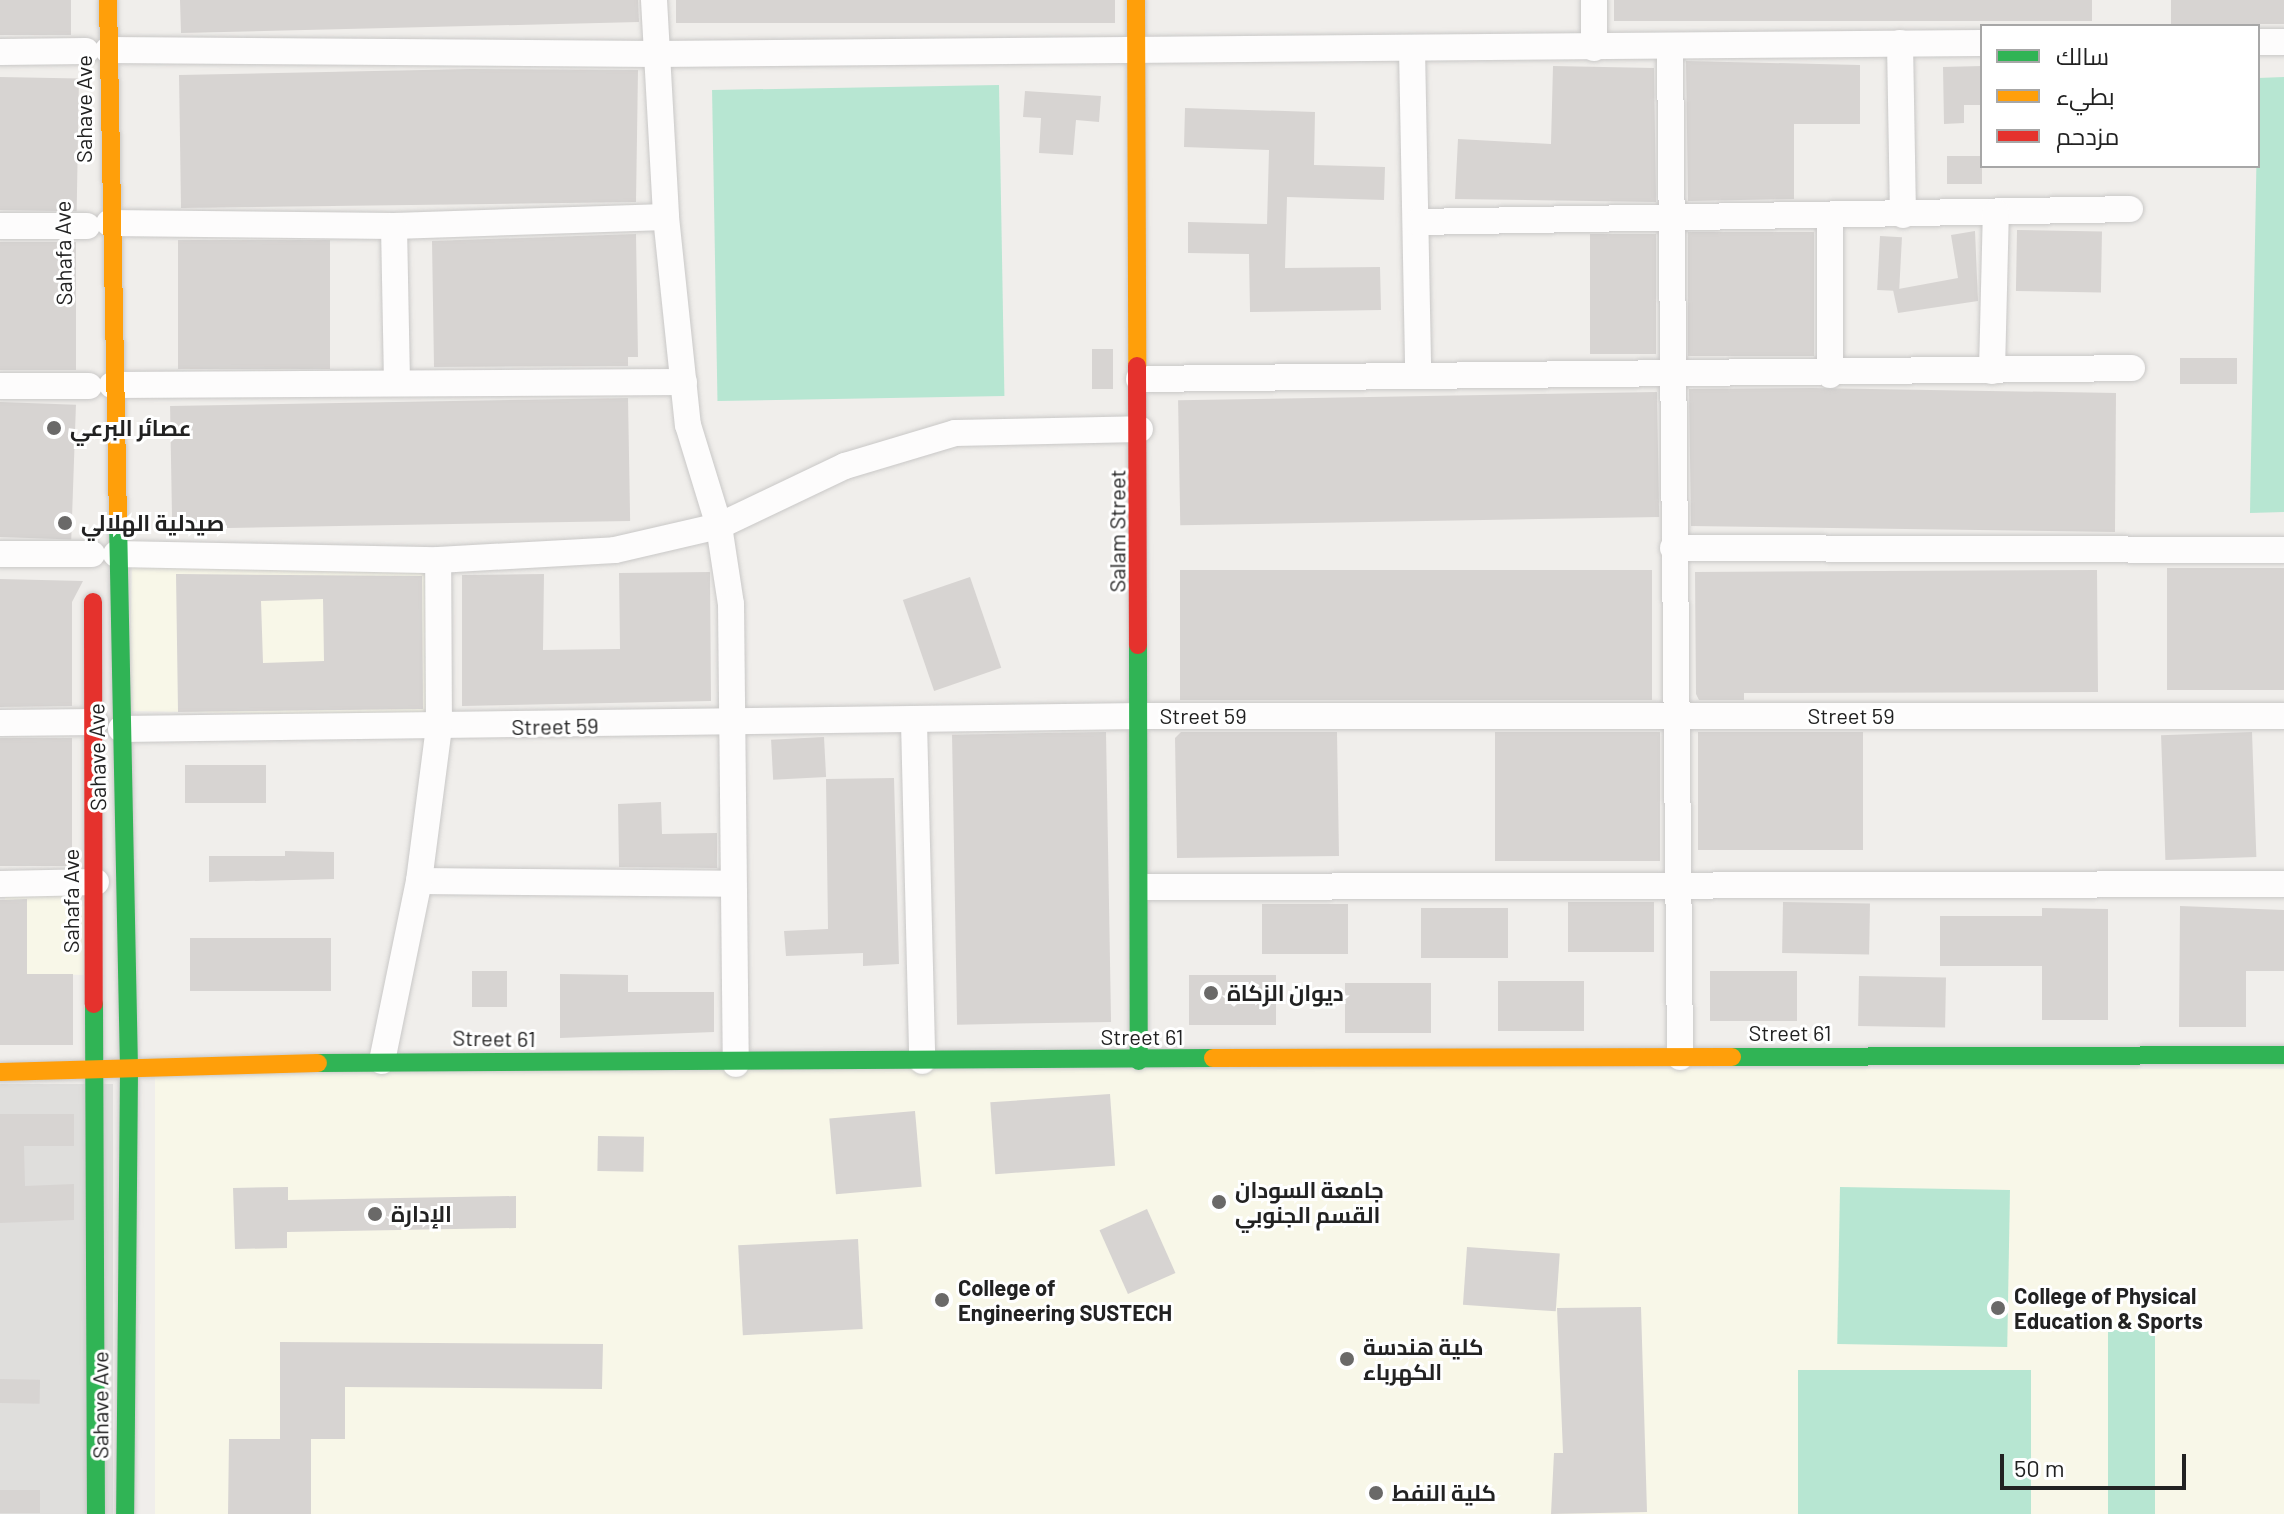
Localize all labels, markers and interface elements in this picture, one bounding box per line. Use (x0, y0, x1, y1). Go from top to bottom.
legend (1980, 24, 2260, 168)
text: سالك (2056, 41, 2109, 70)
street label: Sahave Ave (71, 55, 97, 163)
text: بطيء (2056, 81, 2115, 110)
text: مزدحم (2056, 121, 2119, 150)
street label: Sahafa Ave (49, 200, 77, 306)
place label: عصائر البرعي (70, 415, 191, 441)
marker: عصائر البرعي (45, 419, 63, 437)
street label: Salam Street (1104, 469, 1130, 593)
place label: صيدلية الهلالي (81, 510, 224, 536)
marker: صيدلية الهلالي (56, 514, 74, 532)
street label: Sahave Ave (83, 703, 111, 811)
street label: Street 59 (1159, 703, 1247, 729)
street label: Street 59 (1807, 703, 1895, 729)
street label: Street 59 (511, 712, 599, 740)
street label: Sahafa Ave (58, 849, 84, 953)
place label: ديوان الزكاة (1227, 980, 1344, 1006)
marker: ديوان الزكاة (1202, 984, 1220, 1002)
street label: Street 61 (1748, 1020, 1832, 1046)
street label: Street 61 (452, 1024, 536, 1052)
street label: Street 61 (1100, 1024, 1184, 1050)
place label: جامعة السودان القسم الجنوبي (1235, 1176, 1384, 1228)
marker: جامعة السودان القسم الجنوبي (1210, 1193, 1228, 1211)
place label: الإدارة (391, 1201, 452, 1227)
marker: الإدارة (366, 1205, 384, 1223)
place label: College of Engineering SUSTECH (958, 1274, 1172, 1326)
place label: College of Physical Education & Sports (2014, 1282, 2203, 1334)
marker: College of Engineering SUSTECH (933, 1291, 951, 1309)
marker: College of Physical Education & Sports (1989, 1299, 2007, 1317)
place label: كلية هندسة الكهرباء (1363, 1333, 1483, 1384)
marker: كلية هندسة الكهرباء (1338, 1350, 1356, 1368)
street label: Sahave Ave (87, 1351, 113, 1459)
scale bar (2004, 1438, 2190, 1488)
text: 50 m (2014, 1453, 2065, 1482)
place label: كلية النفط (1392, 1480, 1496, 1506)
marker: كلية النفط (1367, 1484, 1385, 1502)

